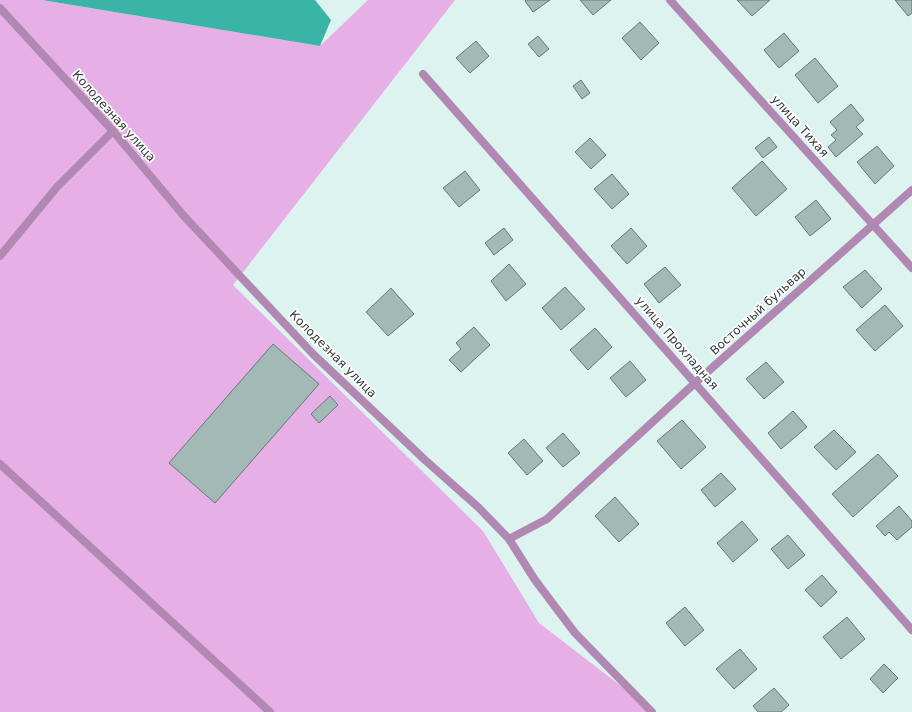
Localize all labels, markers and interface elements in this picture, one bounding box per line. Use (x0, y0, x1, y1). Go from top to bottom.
street label: Колодезная улица (70, 68, 158, 164)
street label: улица Тихая (768, 92, 832, 160)
street label: Восточный бульвар (707, 264, 809, 358)
street label: улица Прохладная (633, 294, 721, 392)
street label: Колодезная улица (287, 308, 379, 400)

